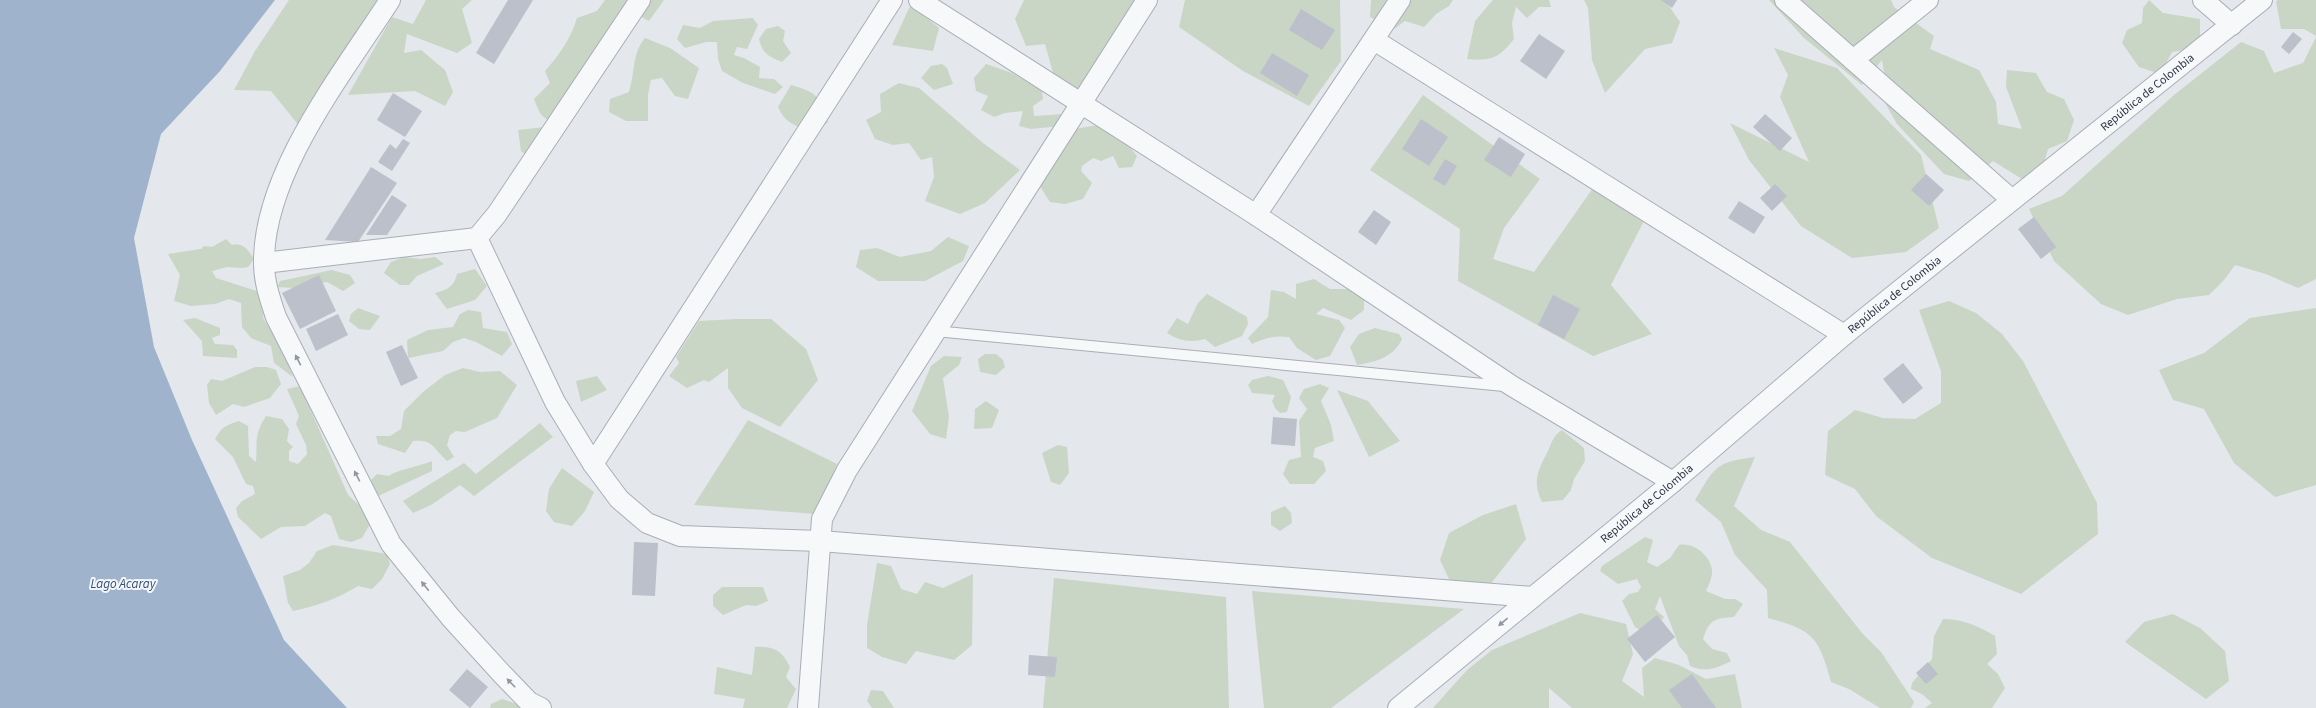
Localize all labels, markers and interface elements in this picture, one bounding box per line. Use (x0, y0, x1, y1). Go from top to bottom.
street label: República de Colombia (2097, 49, 2198, 135)
street label: República de Colombia (1844, 252, 1945, 338)
one-way arrow (295, 355, 301, 366)
street label: República de Colombia (1597, 460, 1697, 547)
one-way arrow (354, 471, 360, 482)
water label: Lago Acaray (90, 575, 157, 593)
one-way arrow (421, 581, 430, 591)
one-way arrow (1497, 617, 1508, 626)
one-way arrow (507, 678, 516, 688)

